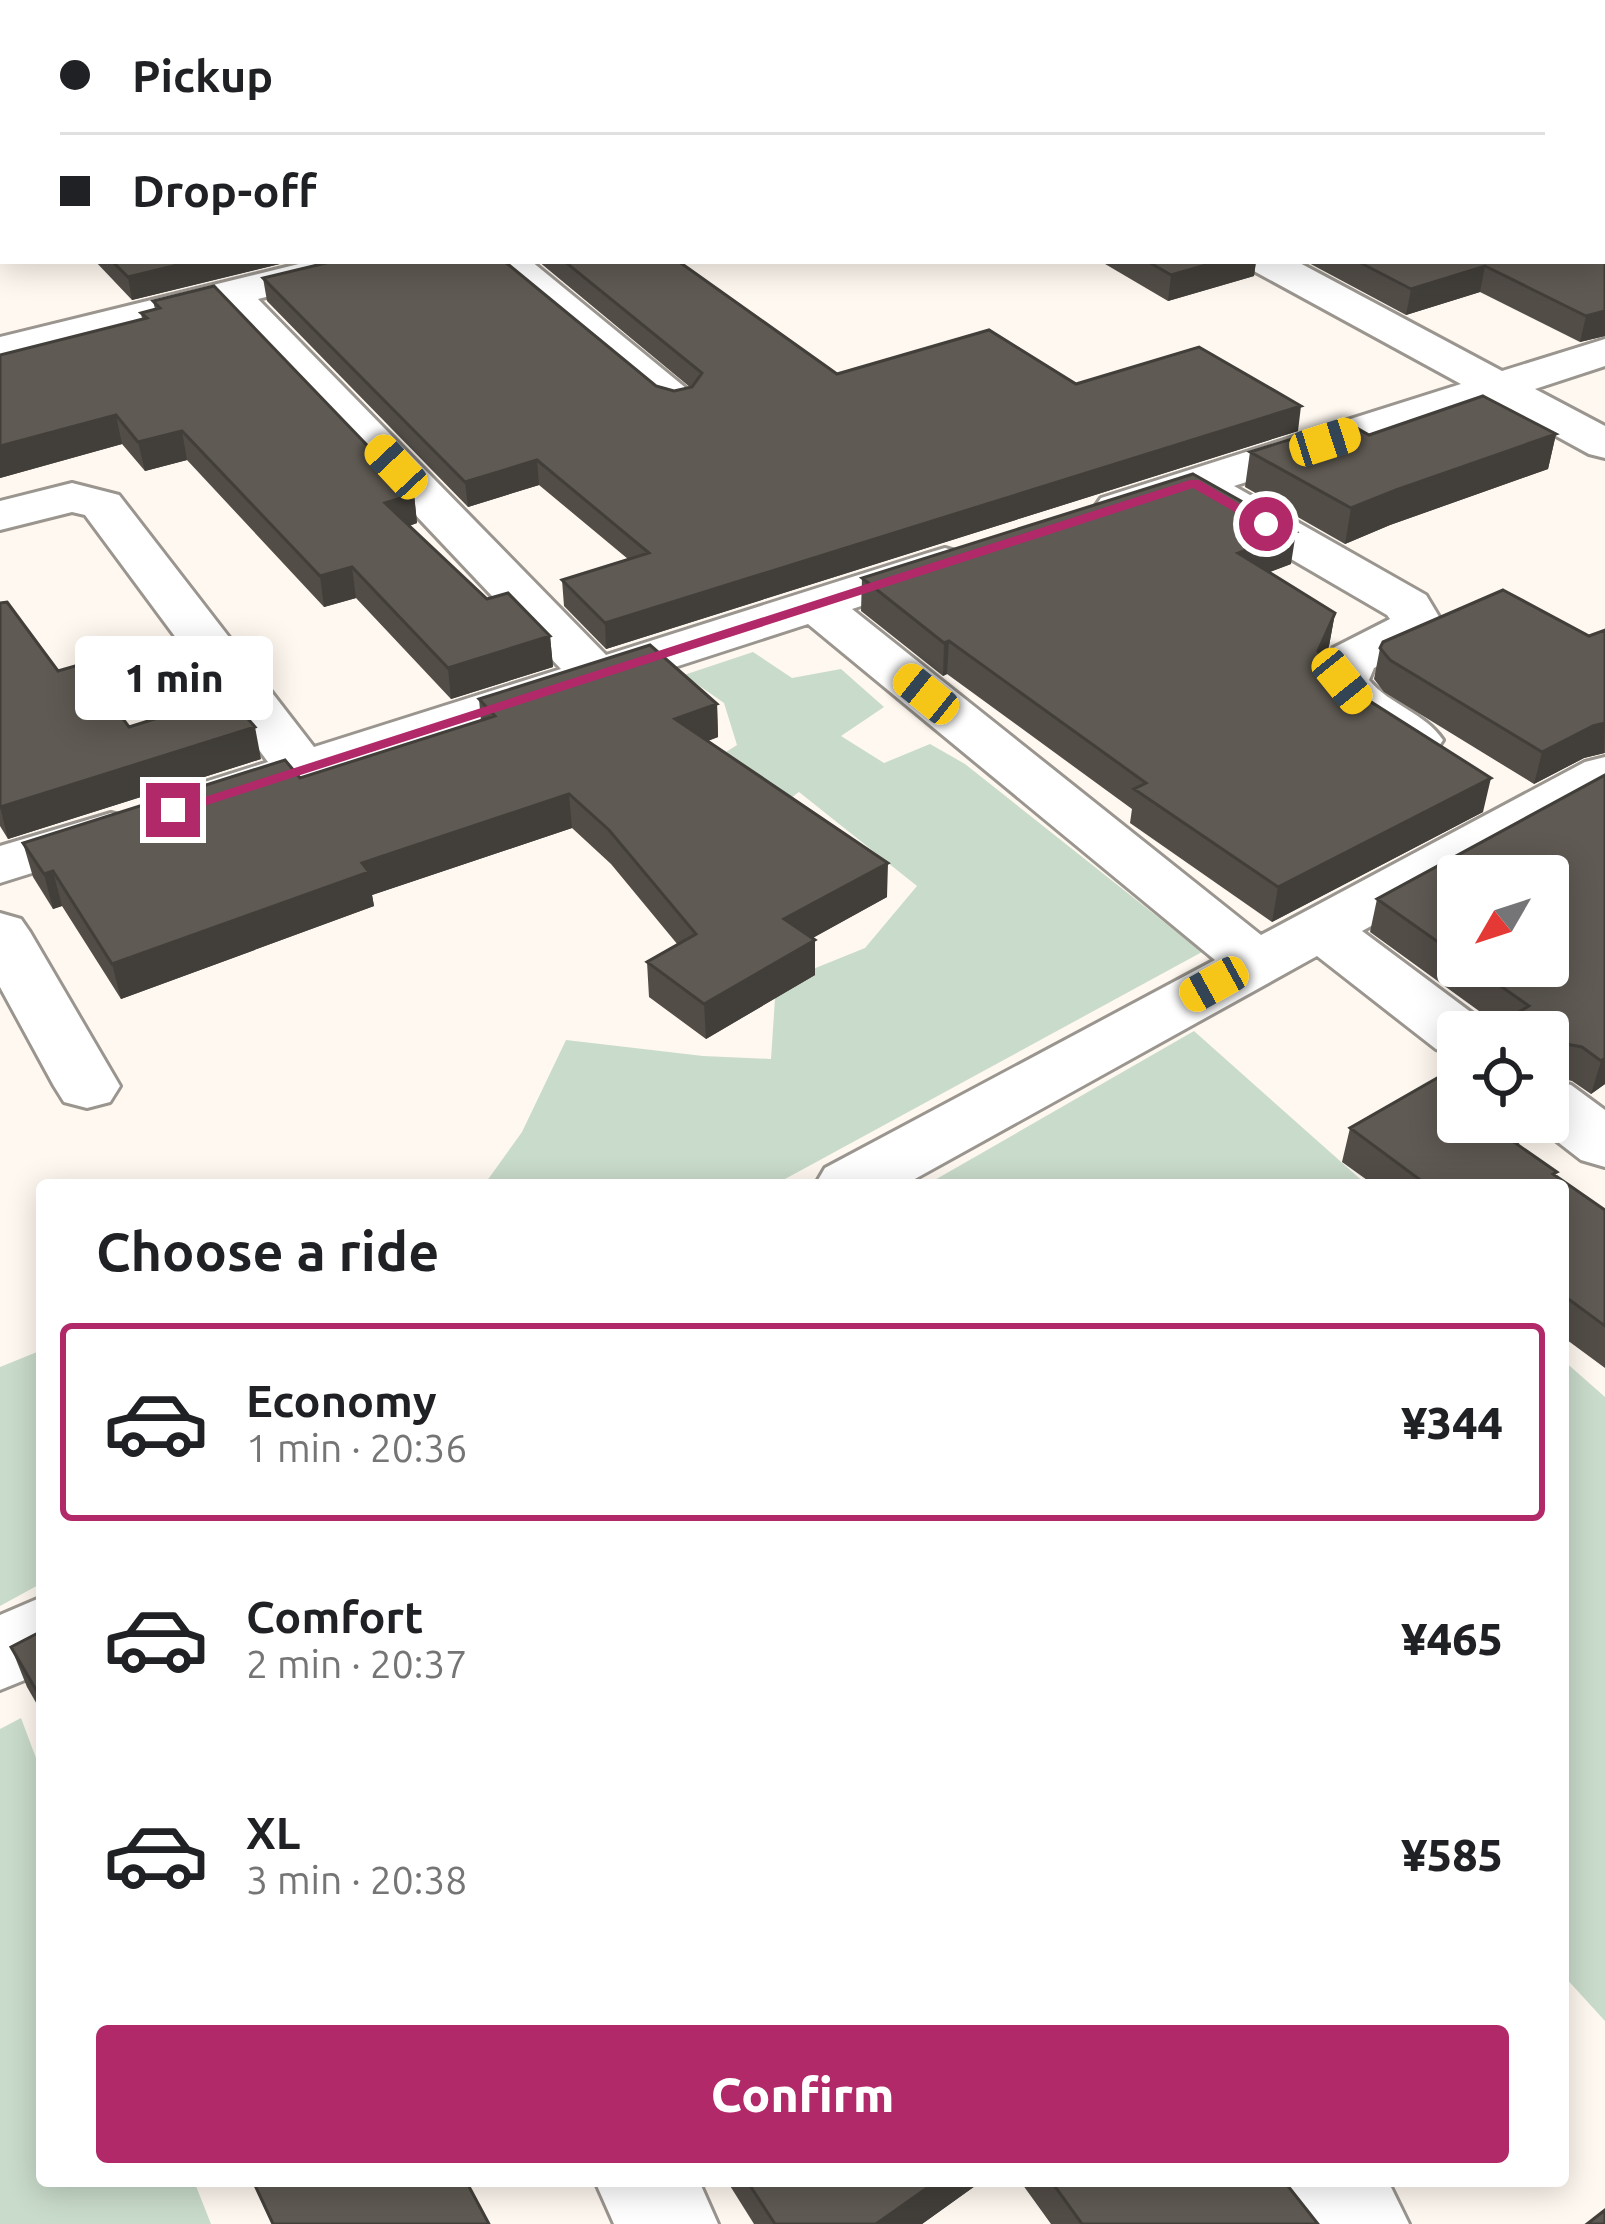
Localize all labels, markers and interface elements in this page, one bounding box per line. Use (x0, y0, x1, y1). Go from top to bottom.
text: Pickup (132, 50, 273, 101)
text: Drop-off (132, 165, 317, 216)
car (1285, 414, 1365, 470)
car (358, 428, 434, 506)
route start (1239, 497, 1293, 551)
callout: 1 min (74, 636, 272, 720)
car (1305, 642, 1379, 720)
text: 1 min (124, 656, 224, 699)
car (887, 657, 965, 731)
route end (146, 783, 200, 837)
north arrow (1437, 855, 1569, 987)
map controls (1437, 855, 1569, 1143)
car (1174, 951, 1254, 1017)
button: locate (1437, 1011, 1569, 1143)
text: Choose a ride (96, 1221, 439, 1281)
icon: car (102, 1368, 210, 1476)
text: Economy (246, 1375, 437, 1426)
text: ¥344 (1401, 1397, 1503, 1448)
text: 1 min · 20:36 (246, 1426, 467, 1469)
icon: car (102, 1584, 210, 1692)
text: Comfort (246, 1591, 423, 1642)
text: ¥465 (1401, 1613, 1503, 1664)
text: 2 min · 20:37 (246, 1642, 467, 1685)
icon: car (102, 1800, 210, 1908)
text: XL (246, 1807, 300, 1858)
text: ¥585 (1401, 1829, 1503, 1880)
text: 3 min · 20:38 (246, 1858, 467, 1901)
button: Confirm (96, 2025, 1509, 2163)

